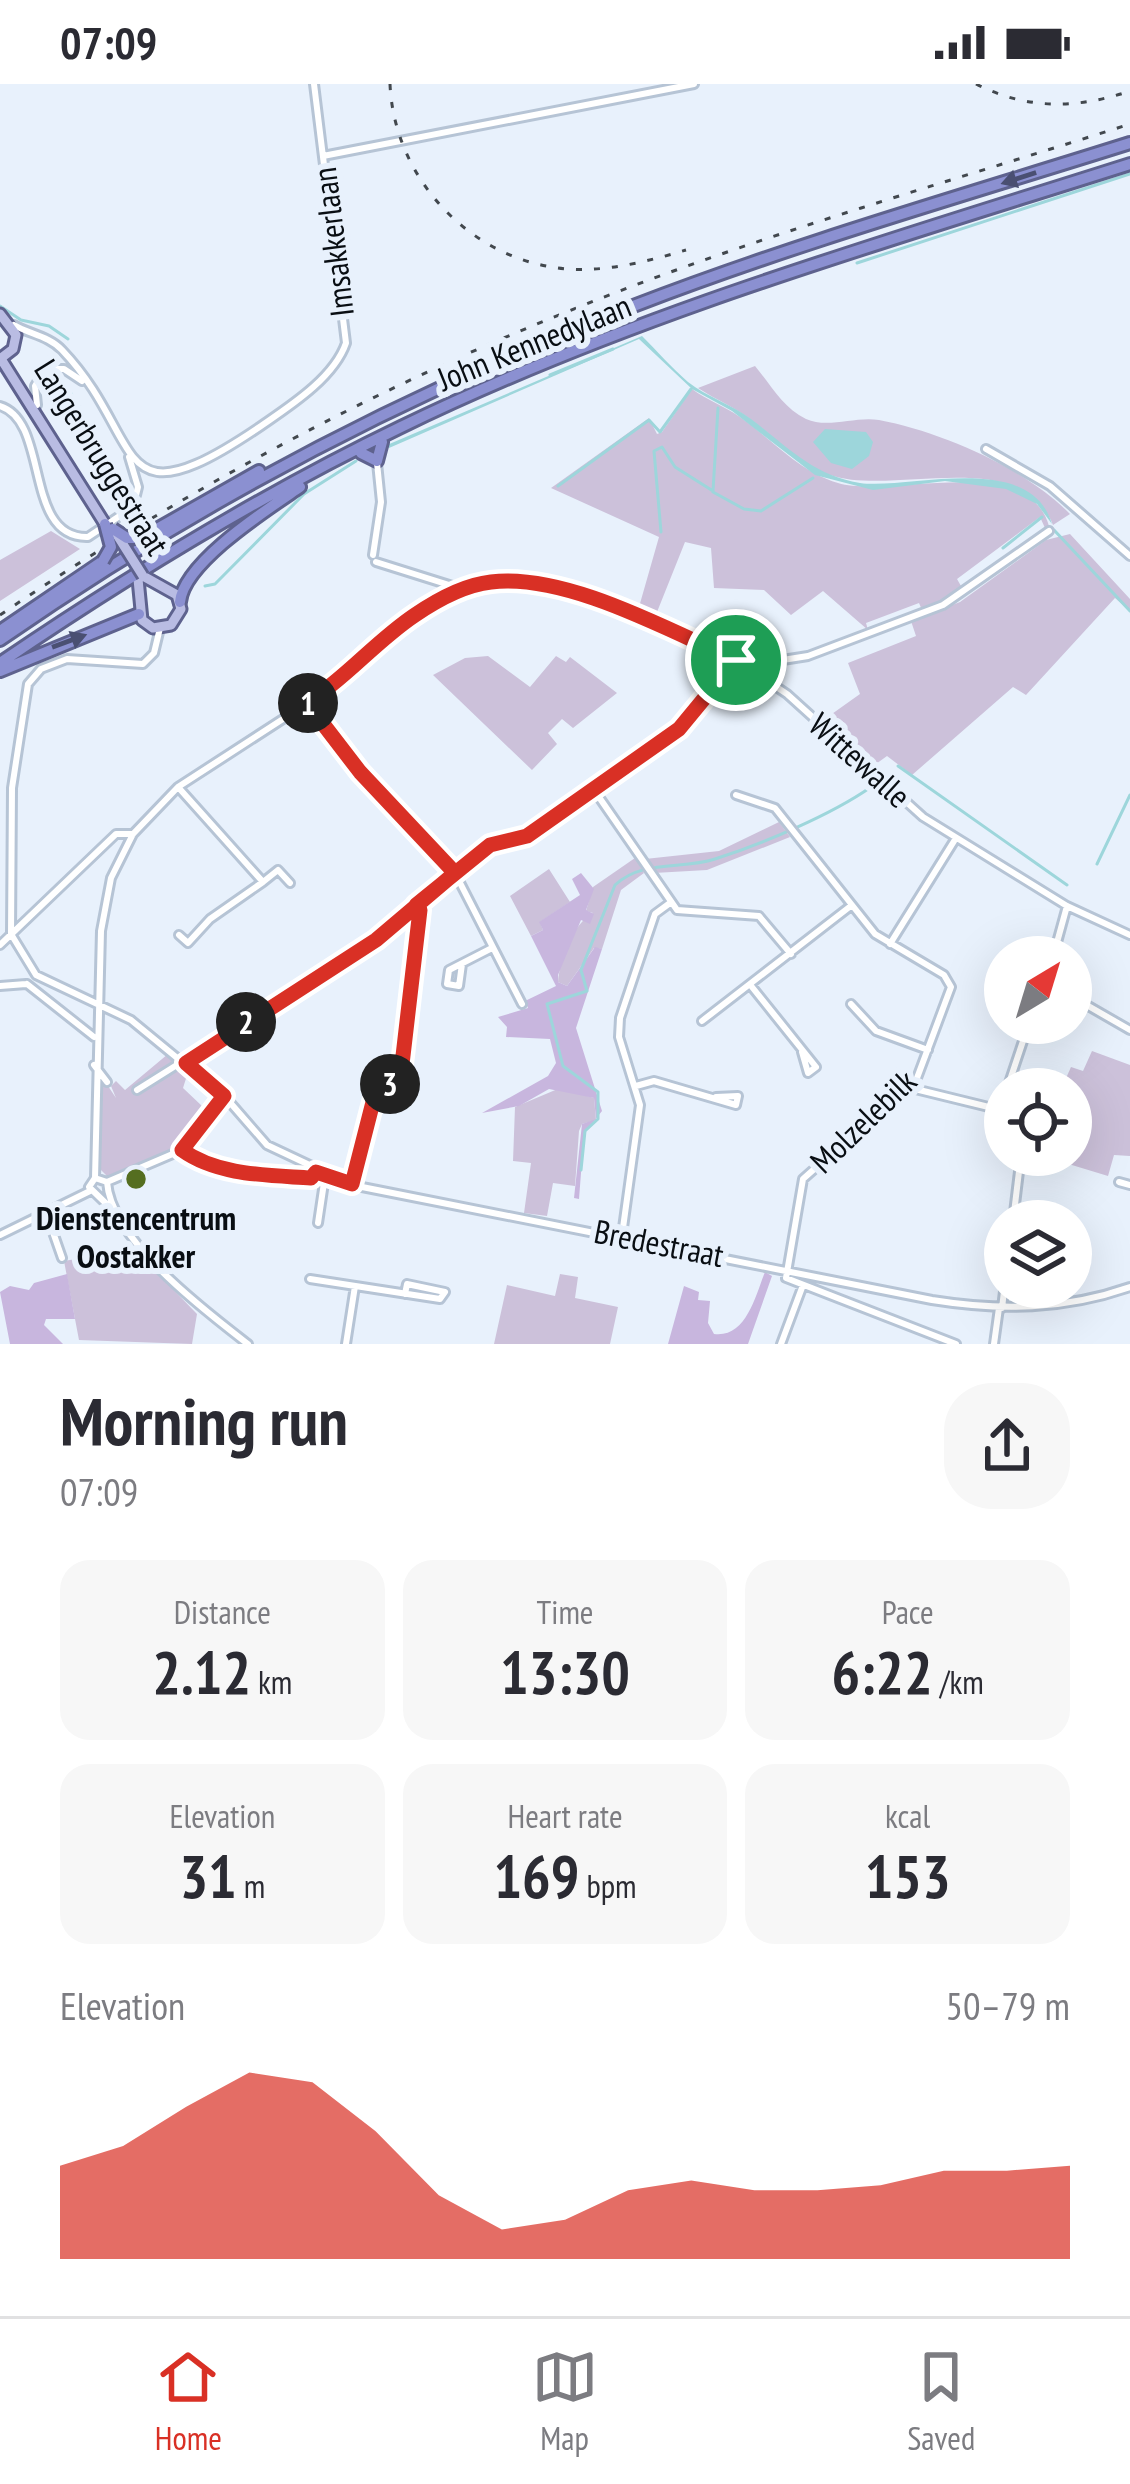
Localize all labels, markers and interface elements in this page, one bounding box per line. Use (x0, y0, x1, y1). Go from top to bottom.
text: 07:09 (60, 13, 157, 71)
street label: Imsakkerlaan (302, 165, 363, 319)
one-way arrow (1000, 170, 1037, 189)
street label: John Kennedylaan (430, 283, 637, 400)
street label: Langerbruggestraat (25, 351, 180, 562)
pin (685, 609, 787, 711)
icon: arrive (703, 627, 769, 693)
one-way arrow (51, 630, 87, 649)
pin: 1 (278, 673, 338, 733)
text: 1 (300, 681, 316, 724)
street label: Wittewalle (801, 703, 920, 817)
north arrow (984, 936, 1092, 1044)
map controls (984, 936, 1092, 1308)
pin: 2 (216, 992, 276, 1052)
text: 2 (238, 1000, 254, 1043)
pin: 3 (360, 1054, 420, 1114)
street label: Molzelebilk (800, 1059, 925, 1182)
text: 3 (382, 1062, 398, 1105)
button: locate (984, 1068, 1092, 1176)
marker: Dienstencentrum Oostakker (123, 1166, 149, 1192)
place label: Dienstencentrum Oostakker (36, 1196, 236, 1277)
button: layers (984, 1200, 1092, 1308)
street label: Bredestraat (591, 1209, 727, 1276)
text: Morning run (60, 1378, 348, 1463)
button: share (944, 1383, 1070, 1509)
text: 07:09 (60, 1466, 138, 1517)
text: Distance (174, 1590, 271, 1633)
text: Time (536, 1590, 594, 1633)
text: Pace (882, 1590, 934, 1633)
text: 2.12 (152, 1633, 251, 1711)
text: 13:30 (500, 1633, 630, 1711)
text: 6:22 (832, 1633, 933, 1711)
text: km (251, 1660, 292, 1703)
text: /km (933, 1660, 984, 1703)
text: Elevation (169, 1794, 275, 1837)
text: Heart rate (507, 1794, 623, 1837)
text: kcal (885, 1794, 930, 1837)
text: 31 (179, 1837, 237, 1915)
text: 169 (493, 1837, 579, 1915)
text: 153 (865, 1837, 951, 1915)
text: m (237, 1864, 265, 1907)
text: bpm (579, 1864, 637, 1907)
text: Elevation (60, 1980, 185, 2031)
text: 50–79 m (945, 1980, 1070, 2031)
tab: Home (155, 2344, 222, 2459)
tab: Map (532, 2344, 598, 2459)
tab: Saved (907, 2344, 975, 2459)

